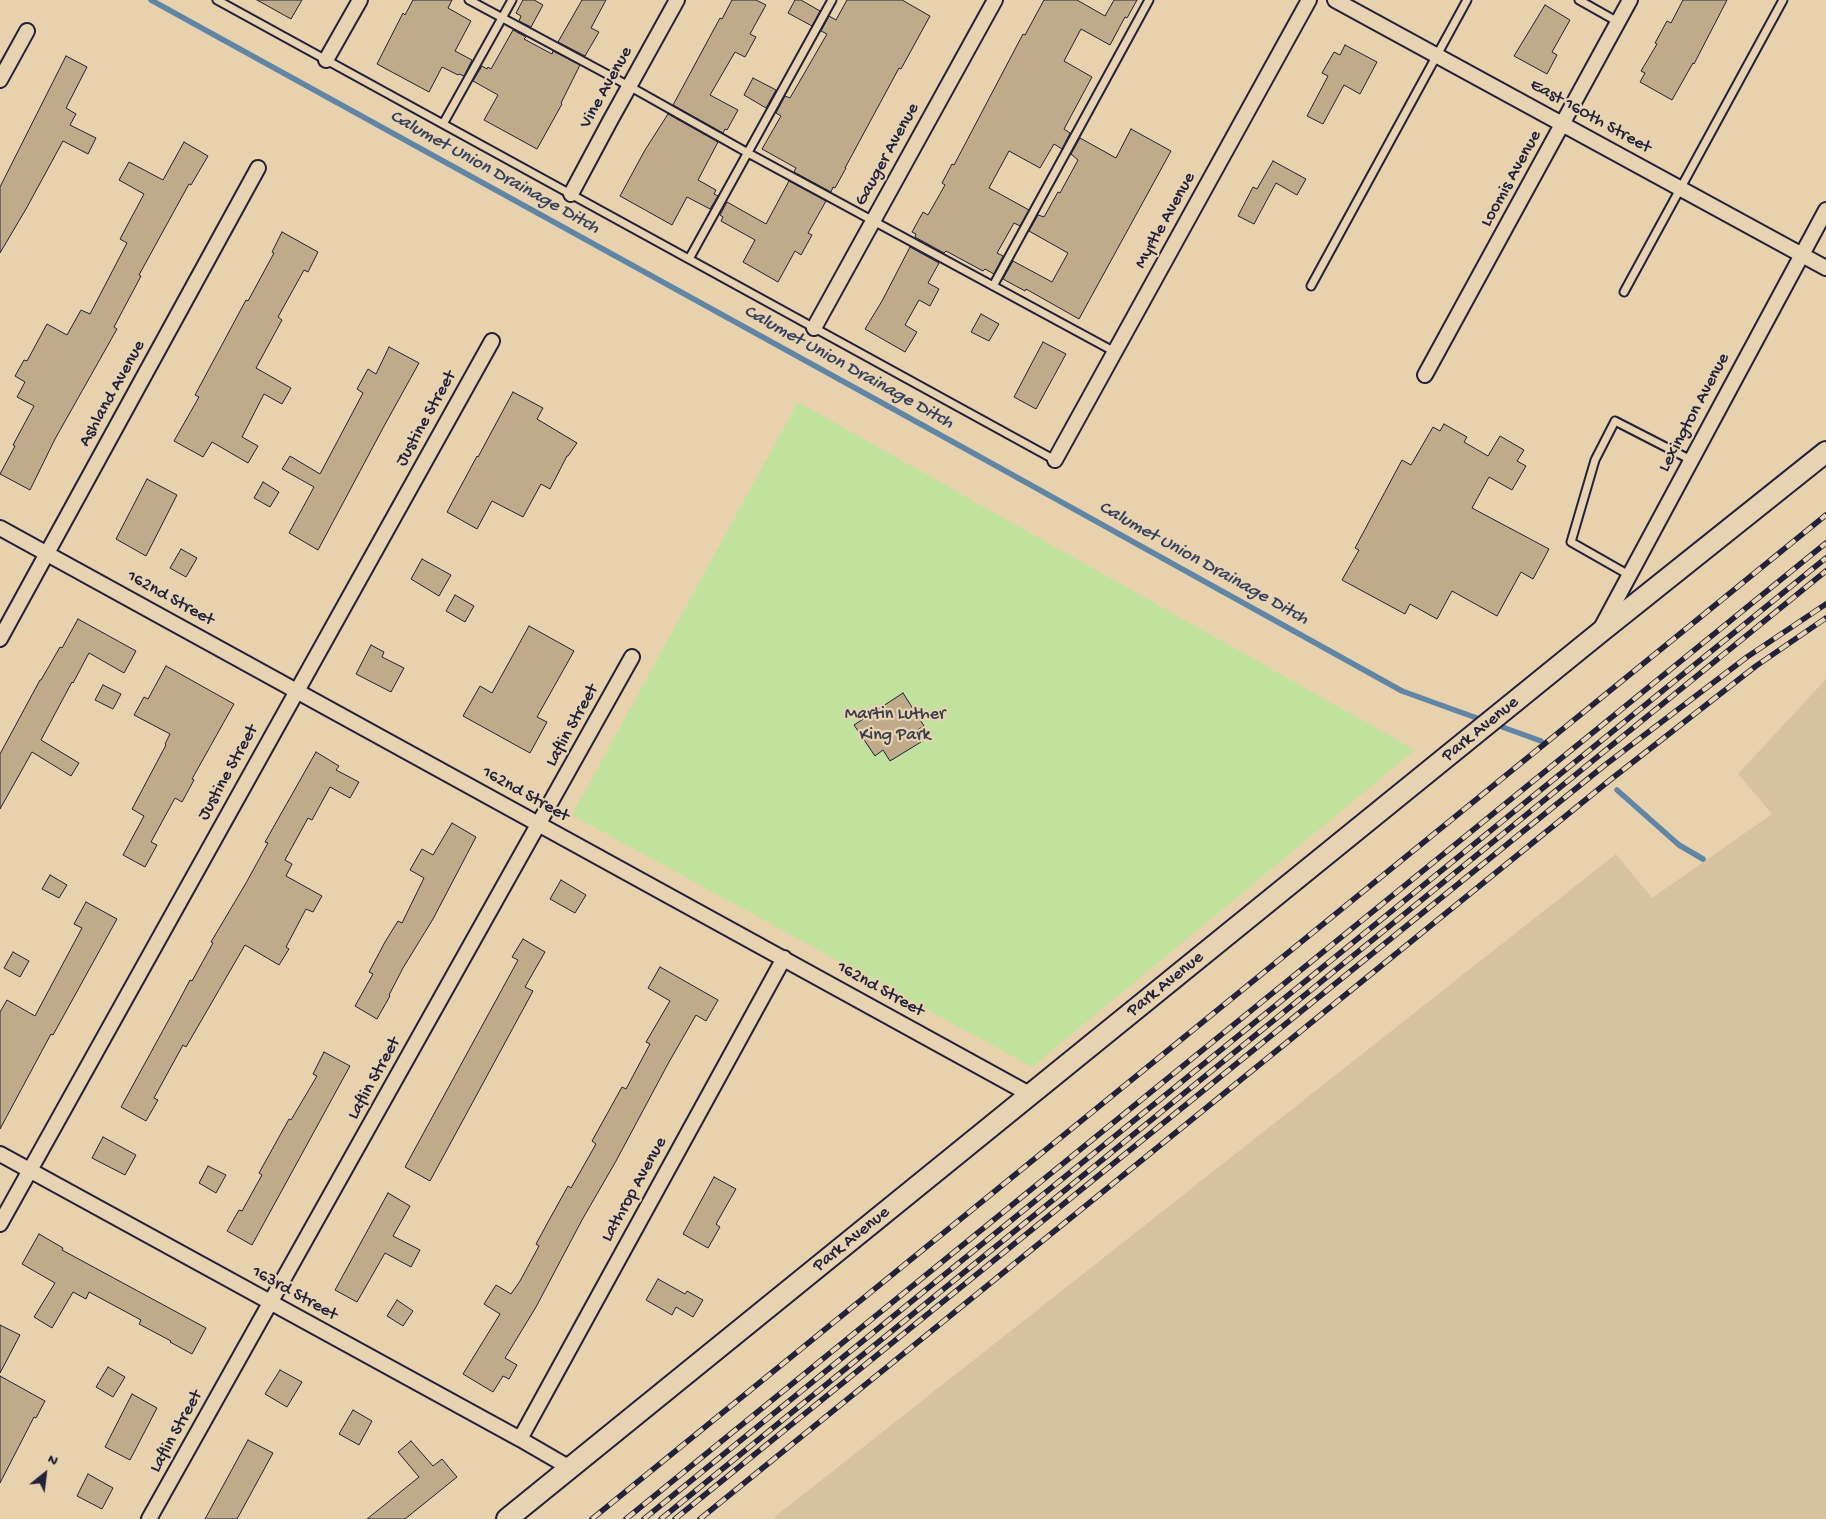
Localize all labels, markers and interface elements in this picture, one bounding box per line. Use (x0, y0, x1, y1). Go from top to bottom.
street label: Vine Avenue (576, 43, 638, 133)
street label: East 160th Street (1526, 75, 1654, 159)
street label: Gauger Avenue (851, 100, 925, 210)
water label: Calumet Union Drainage Ditch (385, 106, 603, 240)
street label: Loomis Avenue (1477, 127, 1547, 231)
street label: Myrtle Avenue (1131, 169, 1201, 273)
water label: Calumet Union Drainage Ditch (739, 301, 957, 435)
street label: Ashland Avenue (75, 337, 151, 451)
street label: Lexington Avenue (1655, 350, 1735, 476)
street label: Justine Street (392, 367, 462, 471)
water label: Calumet Union Drainage Ditch (1094, 497, 1312, 631)
street label: 162nd Street (123, 566, 217, 632)
street label: Laflin Street (542, 681, 604, 771)
street label: Park Avenue (1438, 692, 1524, 768)
park label: Martin Luther King Park (845, 704, 945, 746)
street label: Justine Street (194, 721, 264, 825)
street label: 162nd Street (478, 762, 572, 828)
street label: Park Avenue (1123, 947, 1209, 1023)
street label: 162nd Street (833, 957, 927, 1023)
street label: Laflin Street (344, 1034, 406, 1124)
street label: Lathrop Avenue (597, 1134, 673, 1246)
street label: Park Avenue (809, 1202, 895, 1278)
street label: 163rd Street (247, 1262, 341, 1326)
street label: Laflin Street (146, 1387, 208, 1477)
north arrow (20, 1449, 70, 1499)
text: N (44, 1451, 61, 1470)

